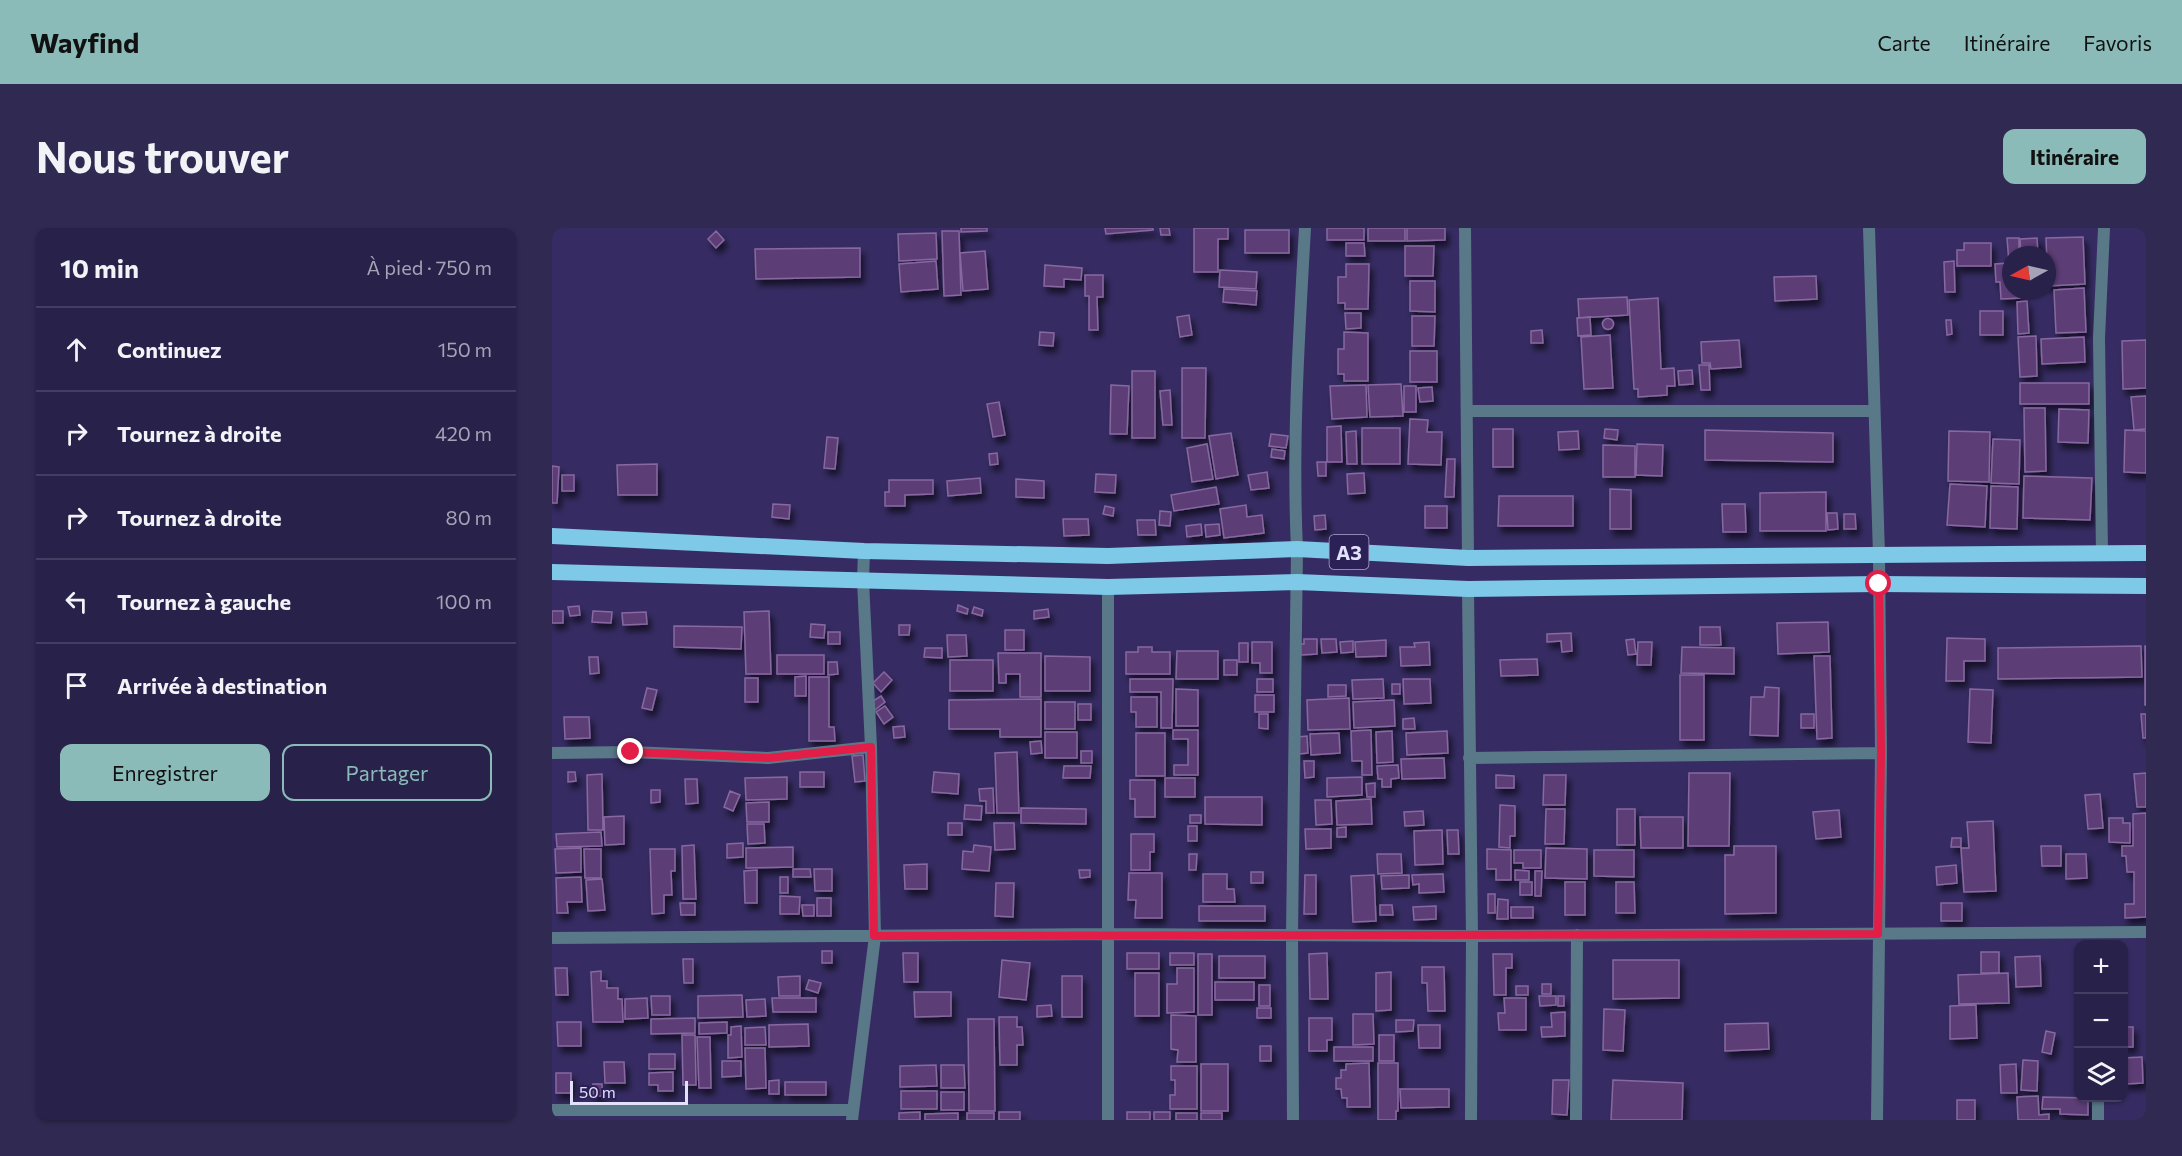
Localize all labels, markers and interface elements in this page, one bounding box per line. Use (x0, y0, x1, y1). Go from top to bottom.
text: Wayfind (30, 25, 139, 59)
text: Carte (1877, 30, 1931, 55)
text: Itinéraire (1964, 30, 2050, 55)
text: Favoris (2083, 30, 2152, 55)
button: Itinéraire (2003, 129, 2146, 184)
text: Nous trouver (36, 130, 289, 182)
north arrow (2002, 246, 2056, 300)
text: 10 min (60, 252, 139, 283)
text: À pied · 750 m (367, 255, 492, 279)
icon: ahead (60, 333, 93, 366)
text: Continuez (117, 336, 222, 363)
text: 150 m (438, 337, 492, 361)
icon: right (60, 417, 93, 450)
text: Tournez à droite (117, 420, 282, 447)
text: 420 m (435, 421, 492, 445)
icon: right (60, 501, 93, 534)
text: Tournez à droite (117, 504, 282, 531)
text: 80 m (446, 505, 492, 529)
road number: A3 (1330, 535, 1368, 569)
route start (1865, 570, 1891, 596)
icon: left (60, 585, 93, 618)
text: Tournez à gauche (117, 588, 291, 615)
text: 100 m (436, 589, 492, 613)
icon: arrive (60, 669, 93, 702)
text: Arrivée à destination (117, 672, 327, 699)
route end (617, 738, 643, 764)
button: Enregistrer (60, 744, 270, 801)
button: Partager (282, 744, 492, 801)
map controls (2074, 940, 2128, 1102)
button: + (2074, 940, 2128, 994)
button: − (2074, 994, 2128, 1048)
button: layers (2074, 1048, 2128, 1102)
scale bar (570, 1078, 688, 1106)
text: 50 m (579, 1082, 616, 1101)

